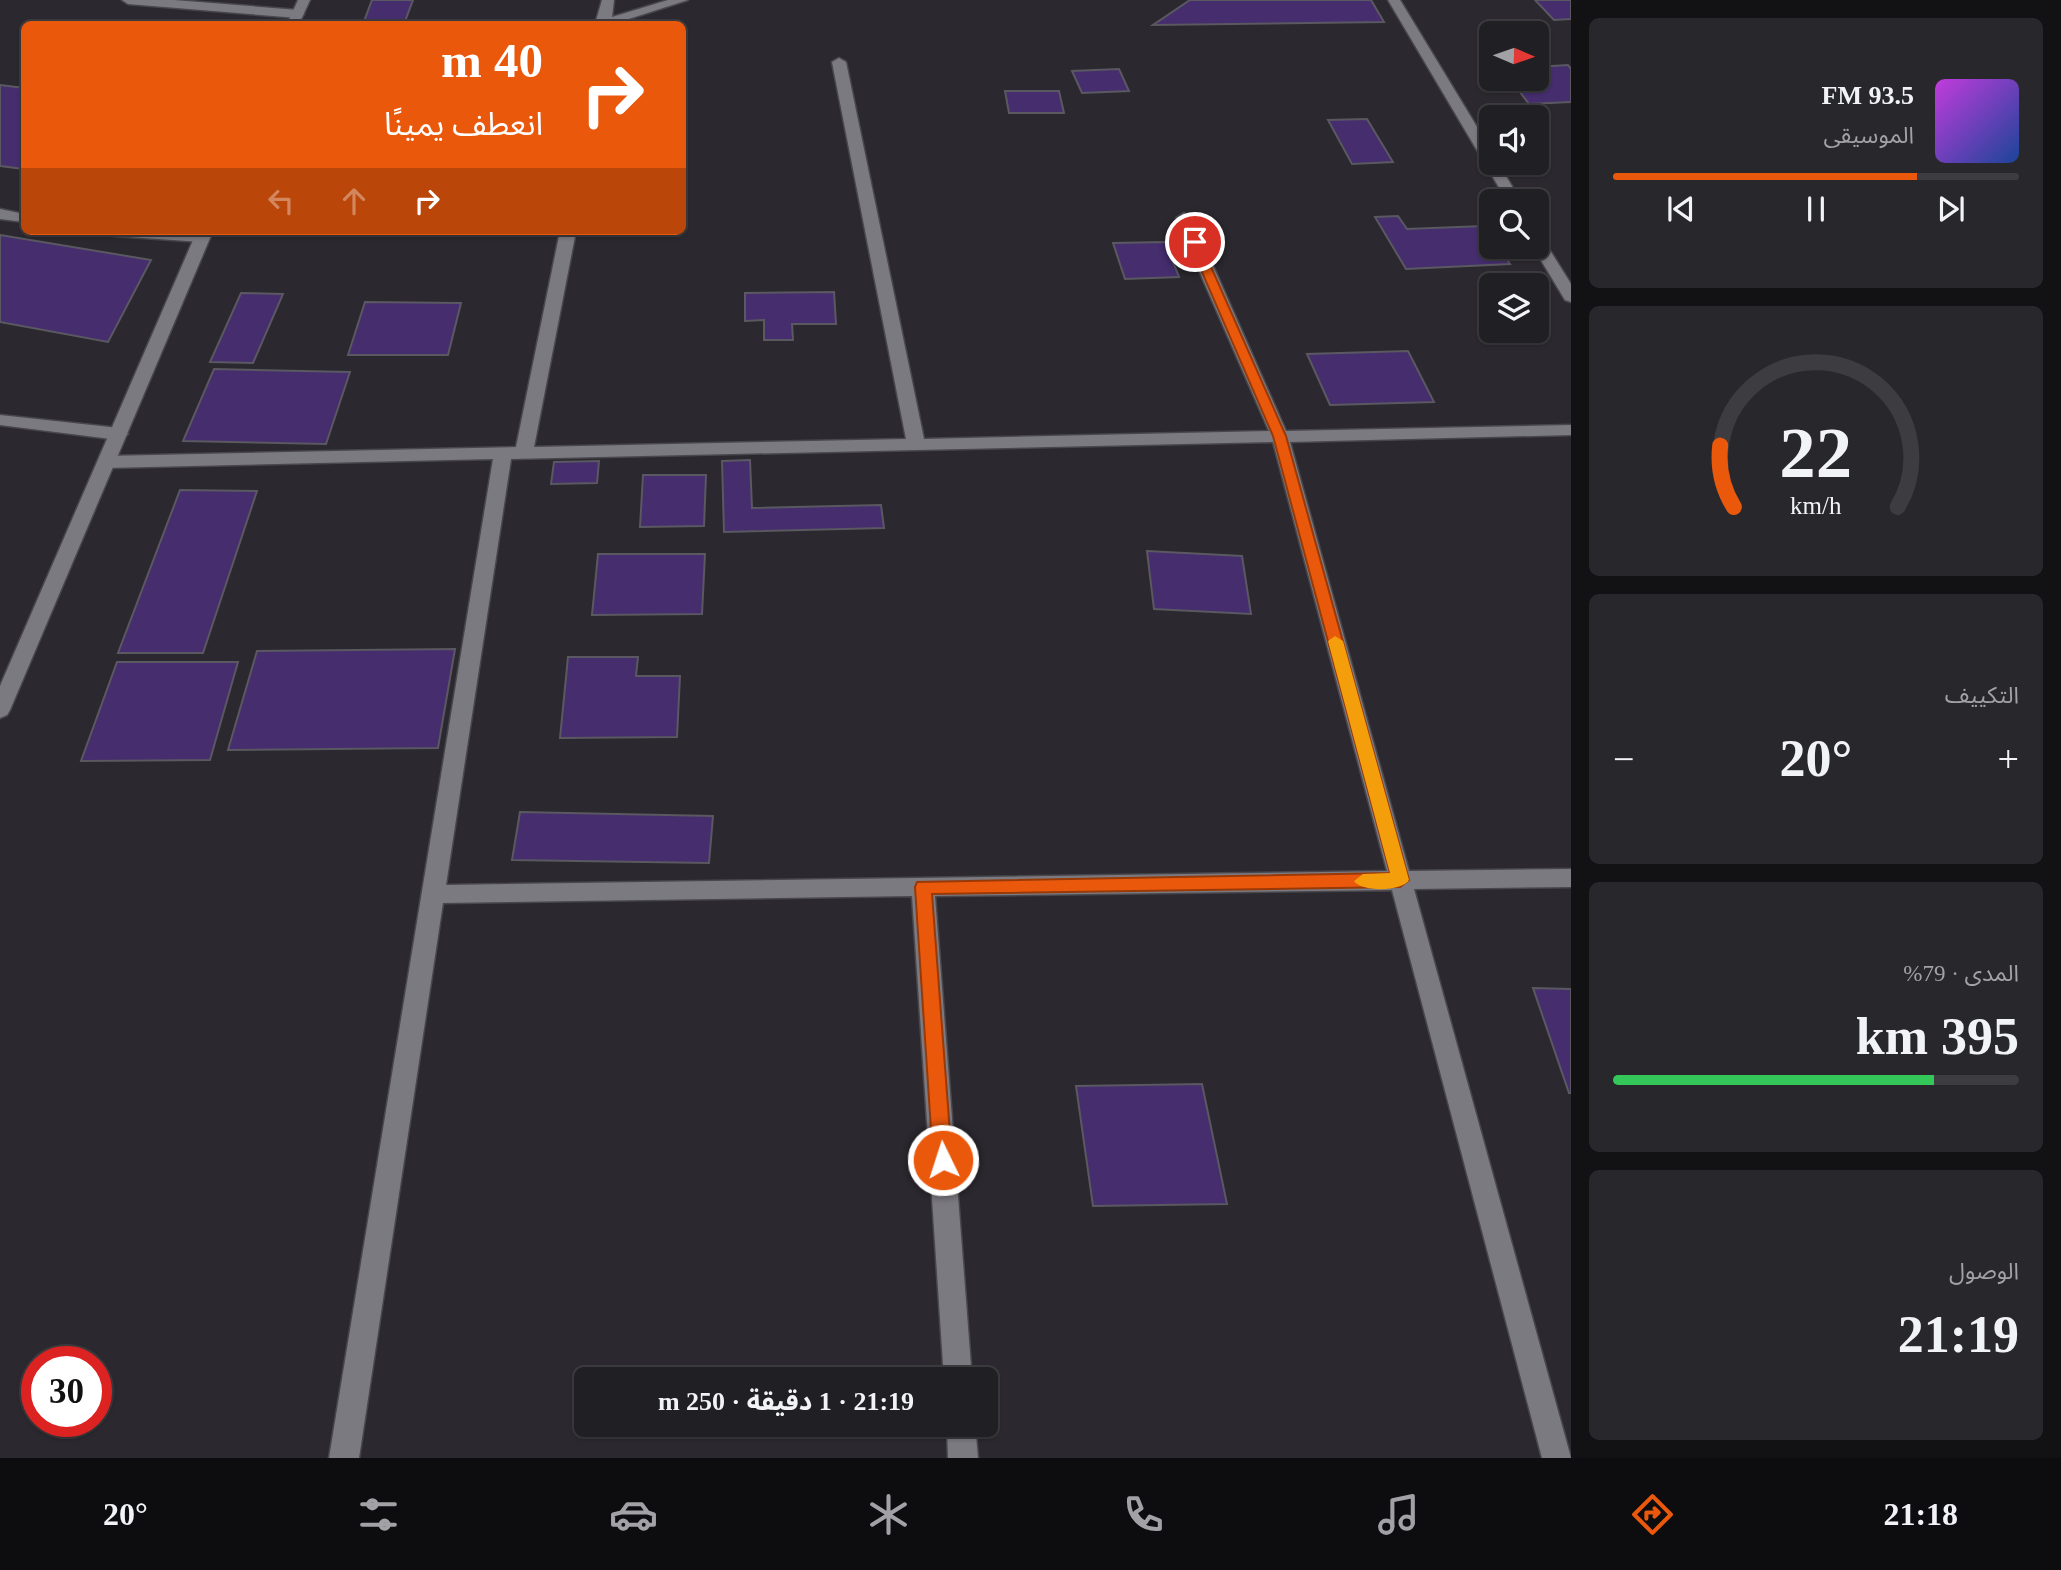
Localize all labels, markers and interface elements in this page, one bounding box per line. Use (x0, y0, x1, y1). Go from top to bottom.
north arrow (1479, 21, 1549, 91)
map controls (1479, 21, 1549, 343)
text: 40 m (441, 33, 543, 88)
icon: right (567, 49, 658, 140)
text: 93.5 FM (1822, 81, 1914, 110)
button: sound (1479, 105, 1549, 175)
text: انعطف يمينًا (384, 106, 543, 142)
text: الموسيقى (1823, 123, 1914, 148)
icon: left (262, 182, 300, 220)
icon: ahead (335, 182, 373, 220)
icon: right (408, 182, 446, 220)
button: search (1479, 189, 1549, 259)
icon: previous (1662, 190, 1700, 228)
icon: pause (1797, 190, 1835, 228)
icon: next (1932, 190, 1970, 228)
pin (1165, 212, 1225, 272)
icon: arrive (1176, 223, 1214, 261)
button: layers (1479, 273, 1549, 343)
text: 22 (1780, 412, 1852, 493)
text: km/h (1790, 492, 1842, 519)
text: التكييف (1945, 683, 2019, 708)
text: 20° (1780, 730, 1852, 787)
text: − (1613, 738, 1634, 780)
text: + (1998, 738, 2019, 780)
text: المدى · 79% (1903, 961, 2019, 986)
text: 395 km (1856, 1008, 2019, 1065)
position arrow (906, 1123, 980, 1197)
text: الوصول (1949, 1259, 2019, 1284)
text: 21:19 (1898, 1306, 2019, 1363)
speed limit sign: 30 (21, 1346, 112, 1437)
text: 21:19 · 1 دقيقة · 250 m (658, 1387, 914, 1416)
icon: filters (354, 1490, 403, 1539)
icon: car (609, 1490, 658, 1539)
icon: climate (864, 1490, 913, 1539)
icon: phone (1119, 1490, 1168, 1539)
icon: music (1374, 1490, 1423, 1539)
icon: directions (1628, 1490, 1677, 1539)
text: 20° (103, 1496, 148, 1532)
text: 21:18 (1883, 1496, 1958, 1532)

